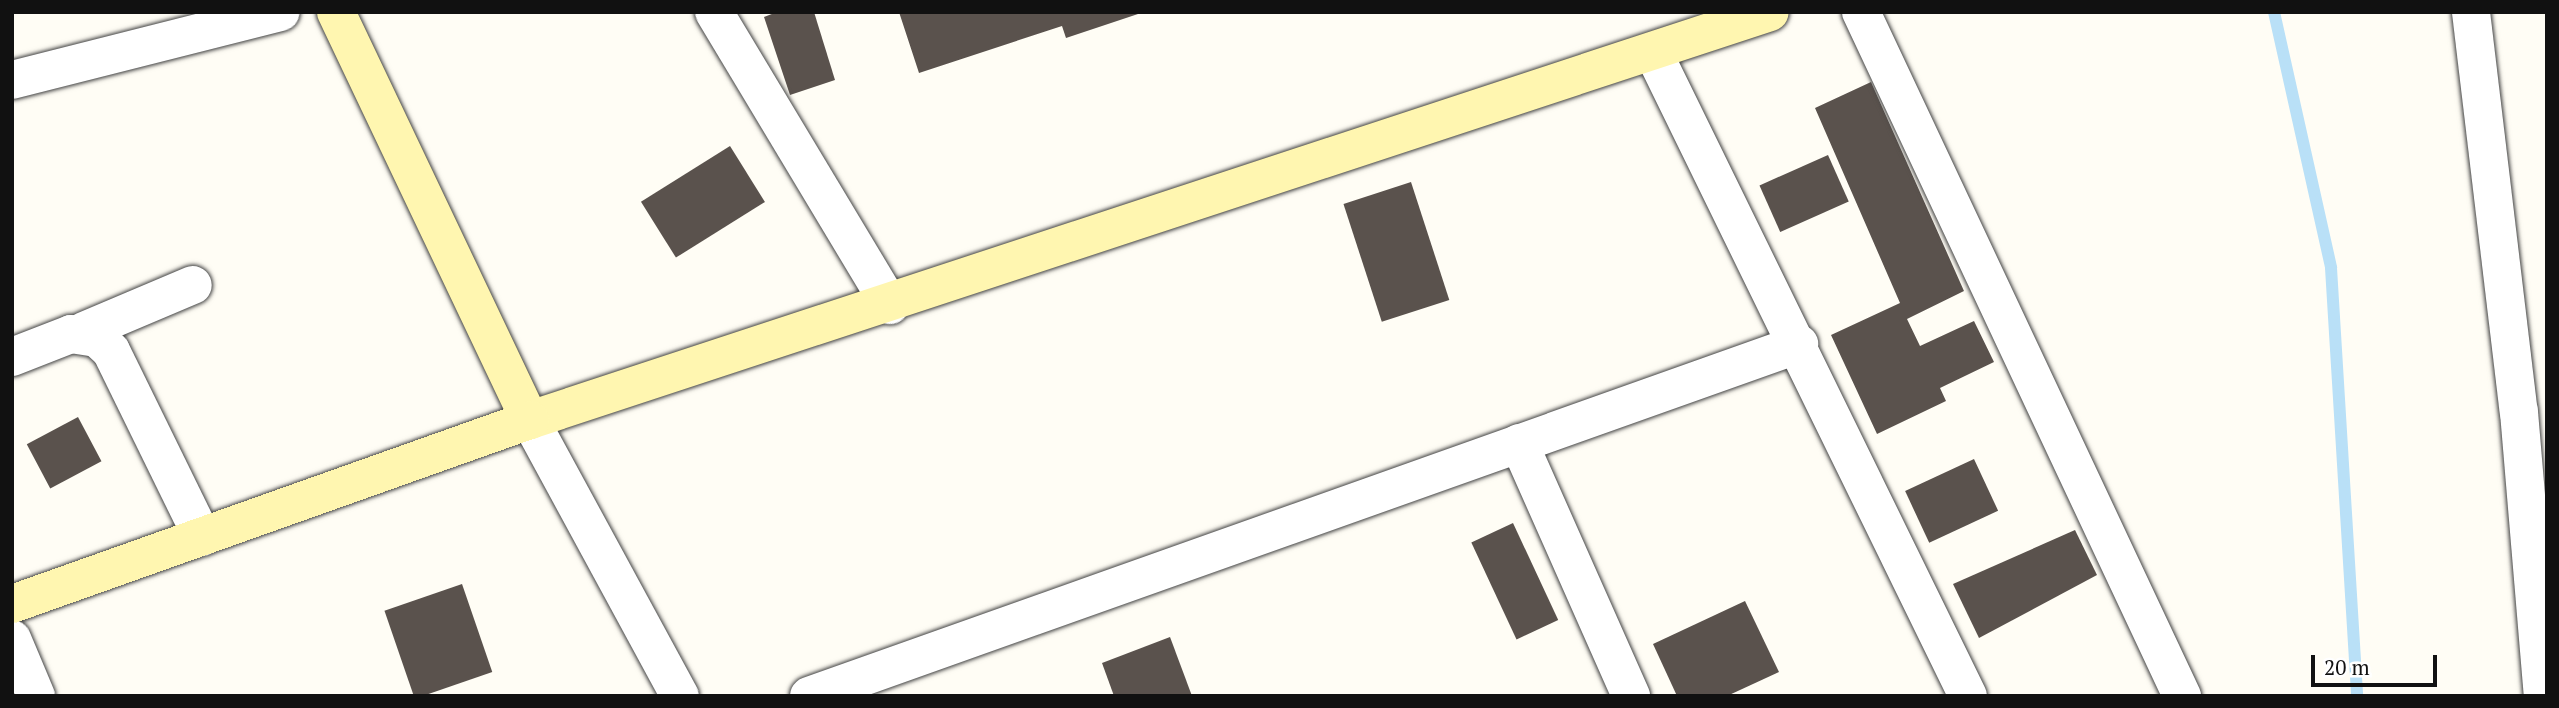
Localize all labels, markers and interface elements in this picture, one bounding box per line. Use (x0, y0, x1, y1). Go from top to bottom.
scale bar (2314, 642, 2440, 686)
text: 20 m (2324, 653, 2370, 681)

